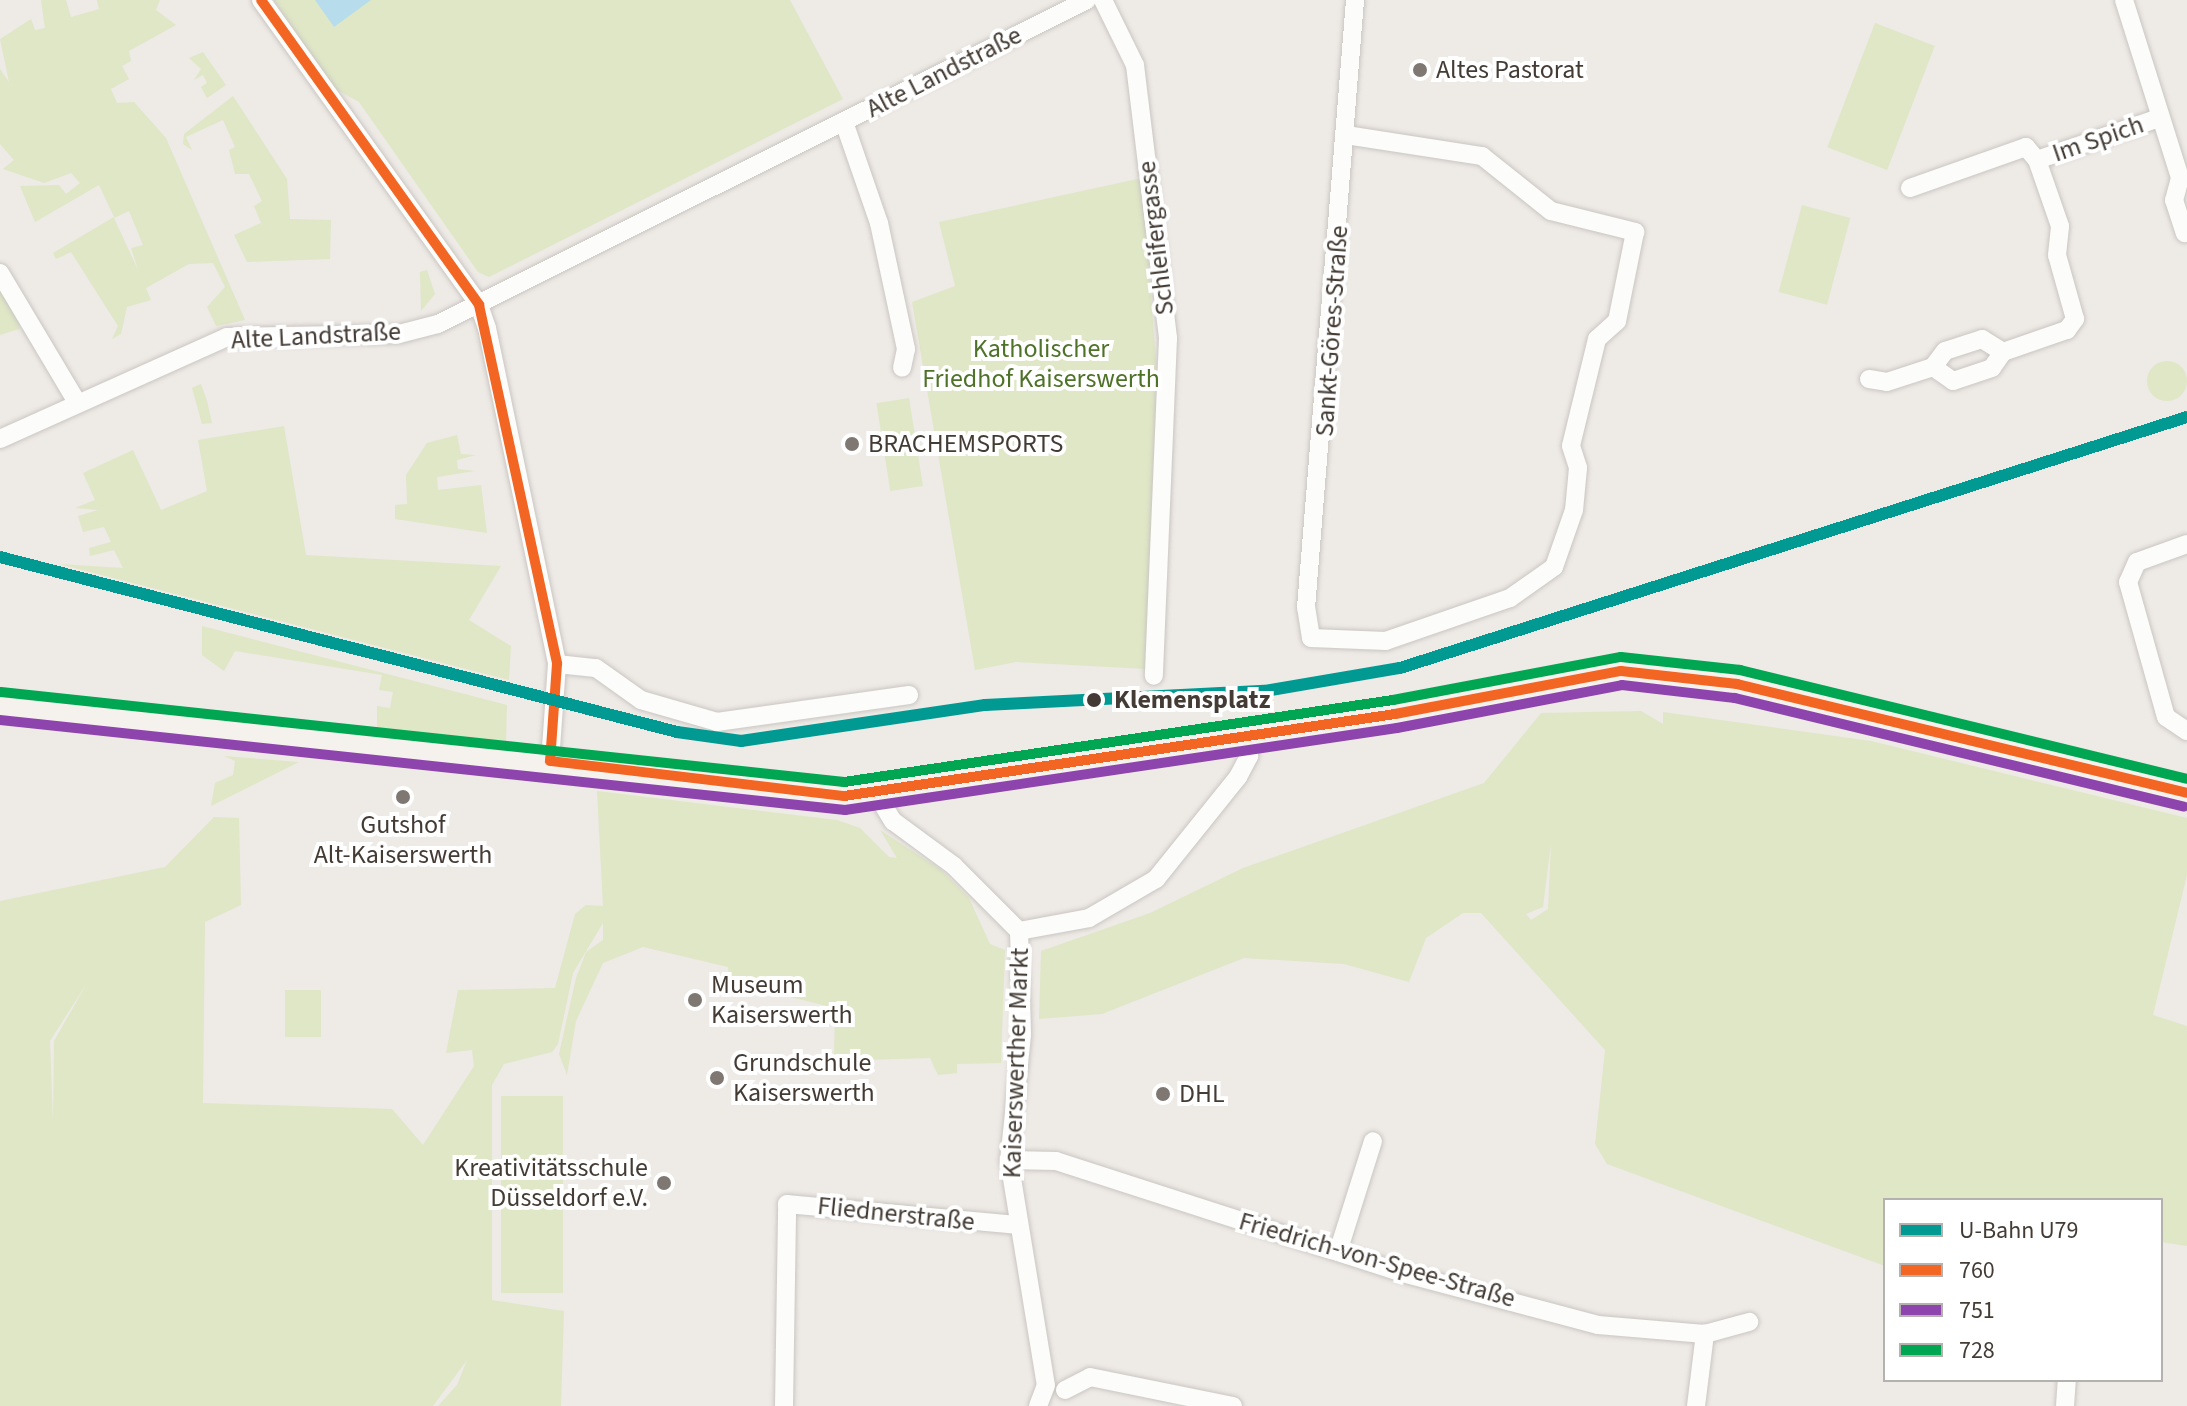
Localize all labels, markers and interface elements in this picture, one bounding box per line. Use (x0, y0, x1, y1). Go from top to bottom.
street label: Alte Landstraße (861, 19, 1027, 125)
place label: Altes Pastorat (1436, 54, 1584, 86)
marker: Altes Pastorat (1411, 61, 1429, 79)
street label: Im Spich (2048, 109, 2148, 169)
street label: Schleifergasse (1131, 159, 1181, 317)
street label: Sankt-Göres-Straße (1309, 224, 1355, 438)
street label: Alte Landstraße (230, 316, 402, 356)
park label: Katholischer Friedhof Kaiserswerth (922, 333, 1160, 394)
place label: BRACHEMSPORTS (868, 428, 1063, 460)
marker: BRACHEMSPORTS (843, 435, 861, 453)
place label: Klemensplatz (1114, 684, 1270, 716)
marker: Klemensplatz (1081, 687, 1107, 713)
marker: Gutshof Alt-Kaiserswerth (394, 788, 412, 806)
place label: Gutshof Alt-Kaiserswerth (314, 809, 492, 870)
street label: Kaiserswerther Markt (996, 947, 1036, 1179)
place label: Museum Kaiserswerth (711, 969, 853, 1030)
marker: Museum Kaiserswerth (686, 991, 704, 1009)
place label: Grundschule Kaiserswerth (733, 1047, 875, 1108)
marker: Grundschule Kaiserswerth (708, 1069, 726, 1087)
place label: DHL (1179, 1078, 1225, 1110)
marker: DHL (1154, 1085, 1172, 1103)
place label: Kreativitätsschule Düsseldorf e.V. (454, 1152, 648, 1214)
marker: Kreativitätsschule Düsseldorf e.V. (655, 1174, 673, 1192)
street label: Fliednerstraße (816, 1190, 976, 1238)
legend (1883, 1198, 2163, 1382)
street label: Friedrich-von-Spee-Straße (1235, 1206, 1519, 1314)
text: U-Bahn U79 (1959, 1213, 2078, 1248)
text: 760 (1959, 1253, 1995, 1288)
text: 751 (1959, 1293, 1995, 1328)
text: 728 (1959, 1333, 1995, 1368)

